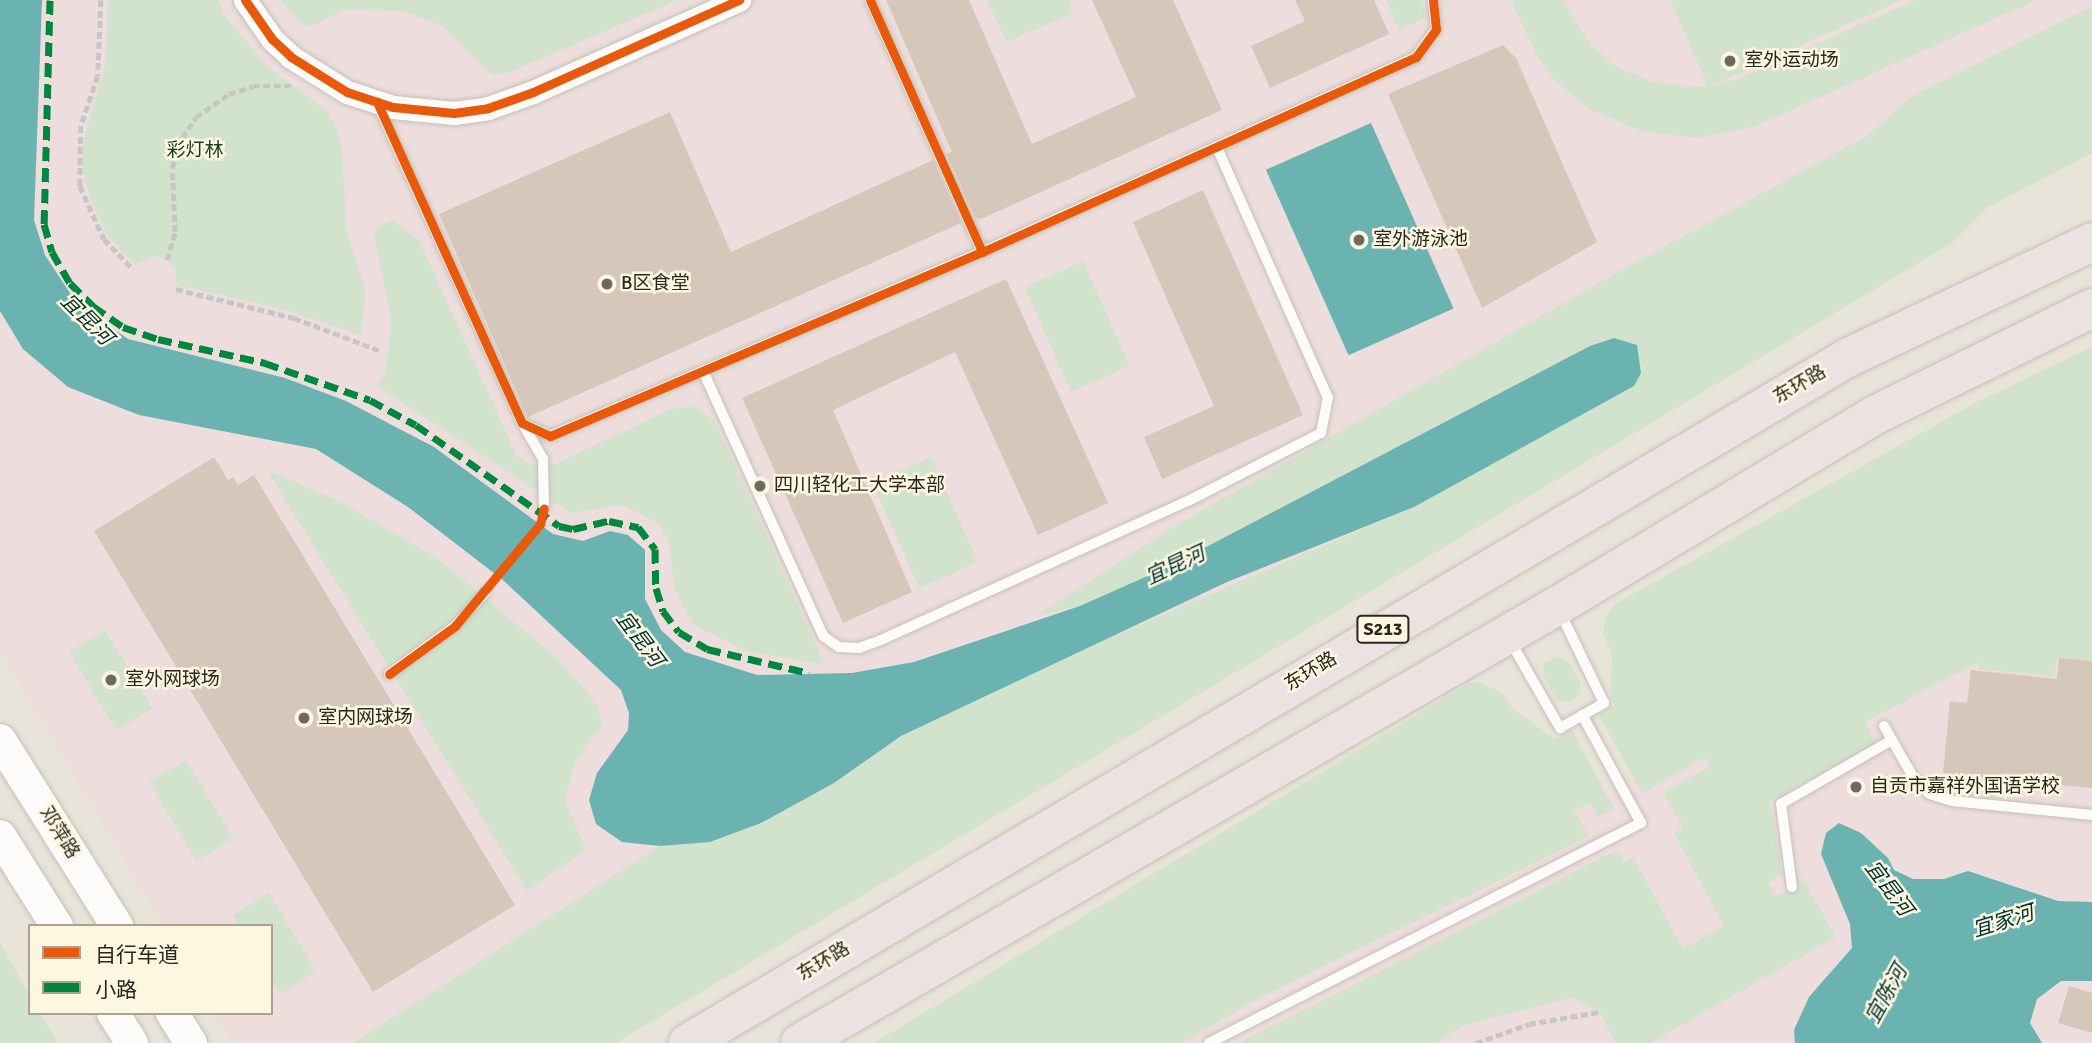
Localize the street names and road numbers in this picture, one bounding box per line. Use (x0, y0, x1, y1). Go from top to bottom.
street label: 东环路 (1770, 361, 1830, 409)
road number: S213 (1355, 614, 1411, 644)
street label: 东环路 (1281, 648, 1341, 696)
street label: 邓萍路 (34, 803, 84, 863)
street label: 东环路 (794, 938, 854, 986)

